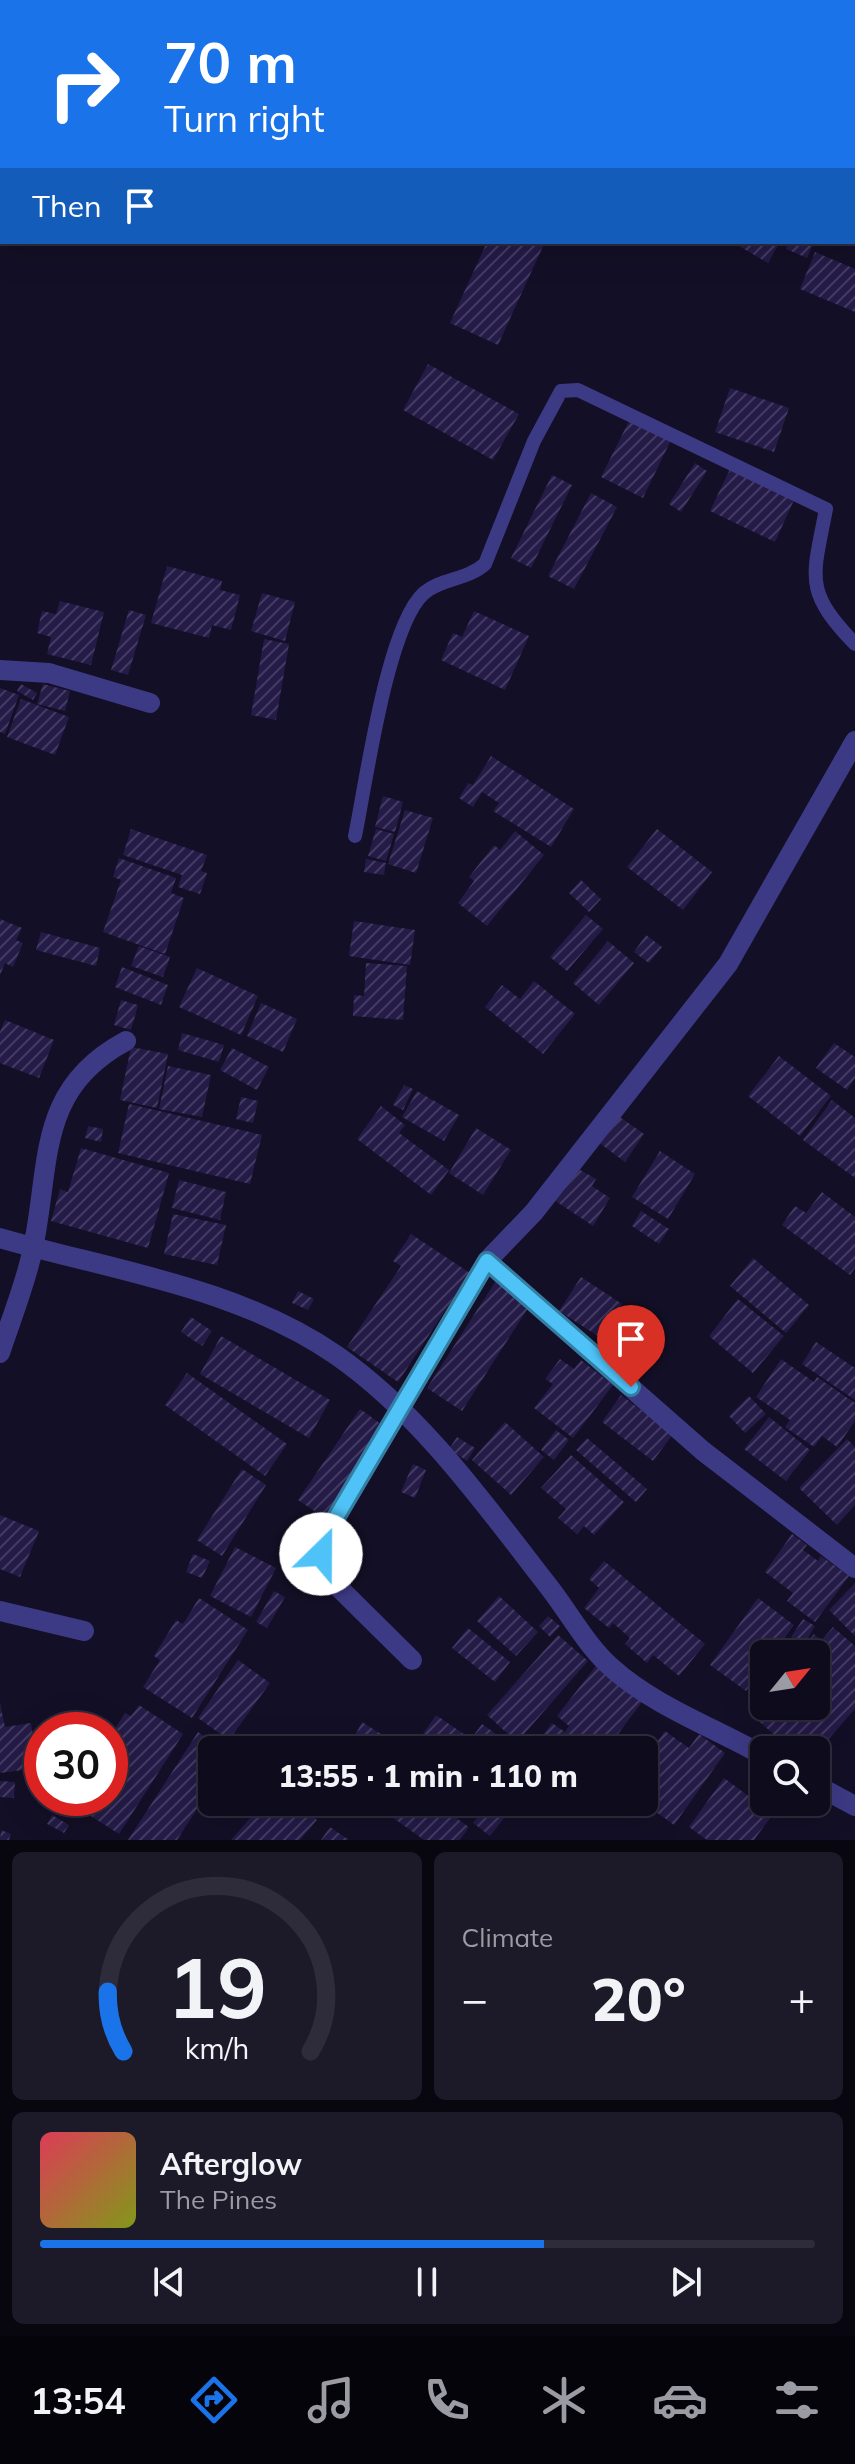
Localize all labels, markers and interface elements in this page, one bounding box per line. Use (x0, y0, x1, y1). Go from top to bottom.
text: 70 m (164, 27, 297, 97)
icon: right (32, 32, 136, 136)
text: Turn right (164, 96, 325, 141)
icon: arrive (118, 184, 162, 228)
text: Then (32, 187, 102, 225)
pin (597, 1305, 665, 1387)
icon: arrive (609, 1317, 653, 1361)
position arrow (279, 1512, 363, 1596)
north arrow (750, 1640, 830, 1720)
map controls (750, 1640, 830, 1816)
speed limit sign: 30 (24, 1712, 128, 1816)
button: search (750, 1736, 830, 1816)
text: 13:55 · 1 min · 110 m (278, 1757, 578, 1795)
text: Climate (462, 1921, 553, 1954)
text: 19 (167, 1934, 267, 2039)
text: 20° (591, 1961, 686, 2036)
text: − (462, 1971, 488, 2026)
text: + (789, 1971, 815, 2026)
text: km/h (184, 2030, 249, 2066)
text: Afterglow (160, 2145, 302, 2183)
text: The Pines (160, 2183, 277, 2216)
icon: previous (147, 2260, 191, 2304)
icon: pause (405, 2260, 449, 2304)
icon: next (664, 2260, 708, 2304)
icon: directions (186, 2372, 242, 2428)
icon: music (303, 2372, 359, 2428)
icon: phone (419, 2372, 475, 2428)
icon: climate (536, 2372, 592, 2428)
icon: car (652, 2372, 708, 2428)
icon: filters (769, 2372, 825, 2428)
text: 13:54 (30, 2378, 126, 2423)

